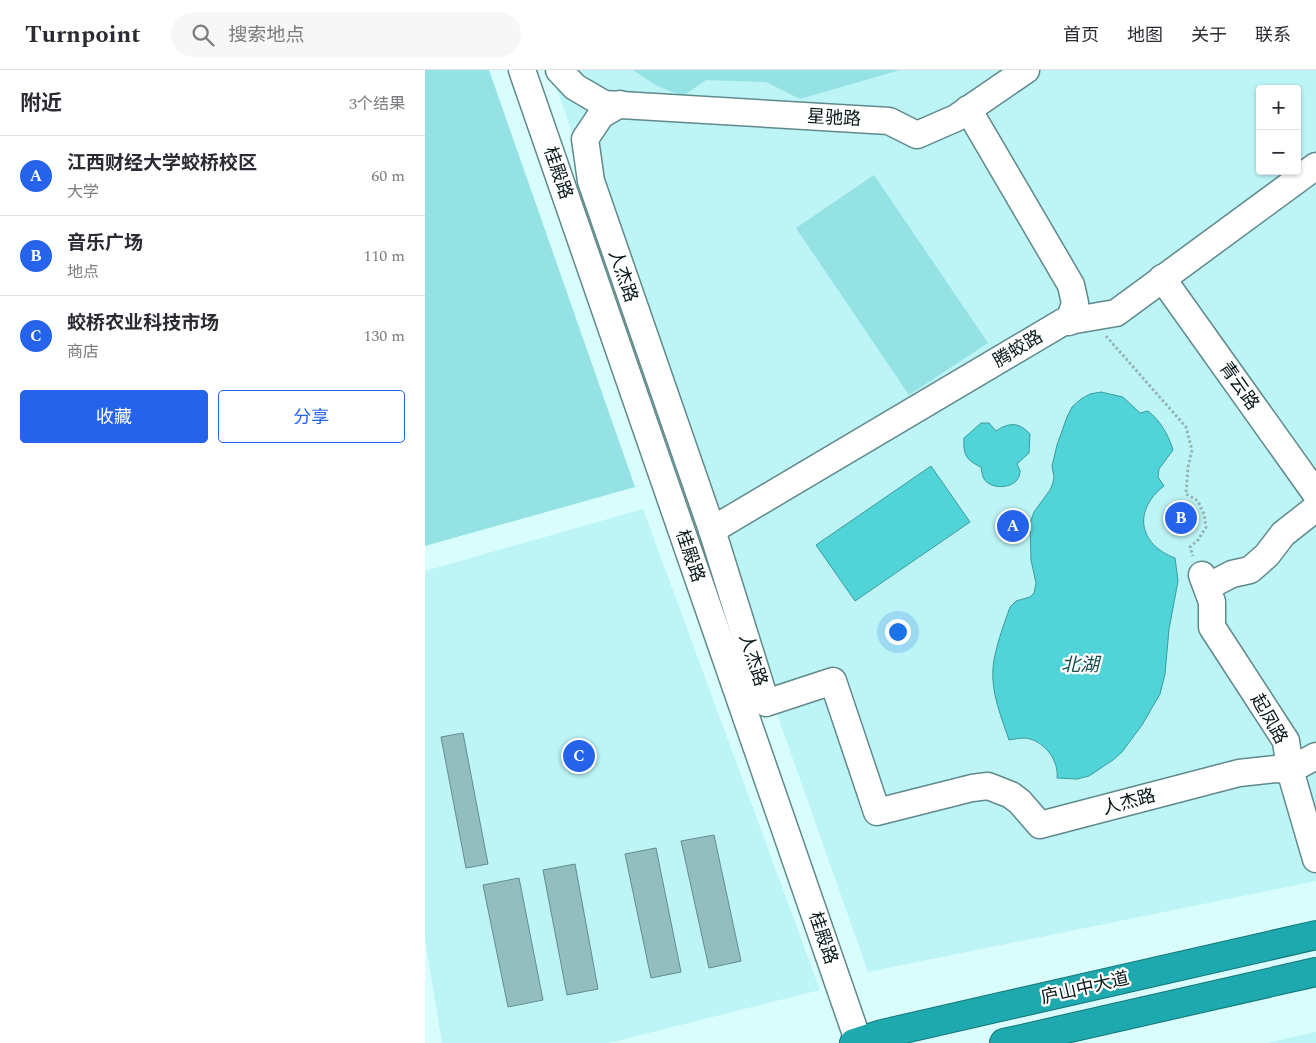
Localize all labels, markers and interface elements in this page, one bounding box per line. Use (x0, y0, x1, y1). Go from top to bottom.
search box (171, 12, 521, 57)
text: Turnpoint (25, 17, 141, 53)
icon: search (189, 21, 217, 49)
text: 搜索地点 (229, 21, 305, 50)
text: 首页 (1063, 22, 1099, 49)
text: 地图 (1127, 22, 1163, 49)
text: 关于 (1191, 22, 1227, 49)
text: 联系 (1255, 22, 1291, 49)
map controls (1256, 85, 1301, 175)
button: + (1256, 85, 1301, 130)
text: 附近 (20, 88, 62, 120)
text: 3个结果 (349, 92, 405, 116)
street label: 星驰路 (806, 103, 862, 133)
button: − (1256, 130, 1301, 175)
street label: 桂殿路 (536, 143, 580, 203)
text: 江西财经大学蛟桥校区 (67, 149, 257, 178)
text: A (30, 164, 42, 188)
text: 60 m (371, 164, 405, 188)
text: 大学 (67, 180, 99, 204)
text: 音乐广场 (67, 229, 143, 258)
text: B (30, 244, 42, 268)
text: 110 m (363, 244, 405, 268)
street label: 人杰路 (601, 246, 645, 306)
text: 地点 (67, 260, 99, 284)
text: 蛟桥农业科技市场 (67, 309, 219, 338)
text: C (30, 324, 42, 348)
text: 130 m (363, 324, 405, 348)
street label: 腾蛟路 (988, 324, 1048, 374)
text: 商店 (67, 340, 99, 364)
street label: 青云路 (1212, 356, 1266, 416)
button: 收藏 (20, 390, 208, 443)
button: 分享 (218, 390, 405, 443)
pin: B (1165, 499, 1197, 537)
pin: A (997, 507, 1029, 545)
street label: 桂殿路 (668, 526, 712, 586)
your location (885, 619, 911, 645)
street label: 人杰路 (732, 630, 774, 690)
water label: 北湖 (1061, 651, 1102, 680)
street label: 起凤路 (1244, 689, 1294, 749)
pin: C (563, 737, 595, 775)
street label: 人杰路 (1099, 782, 1159, 822)
street label: 桂殿路 (801, 908, 845, 968)
street label: 庐山中大道 (1038, 965, 1132, 1011)

